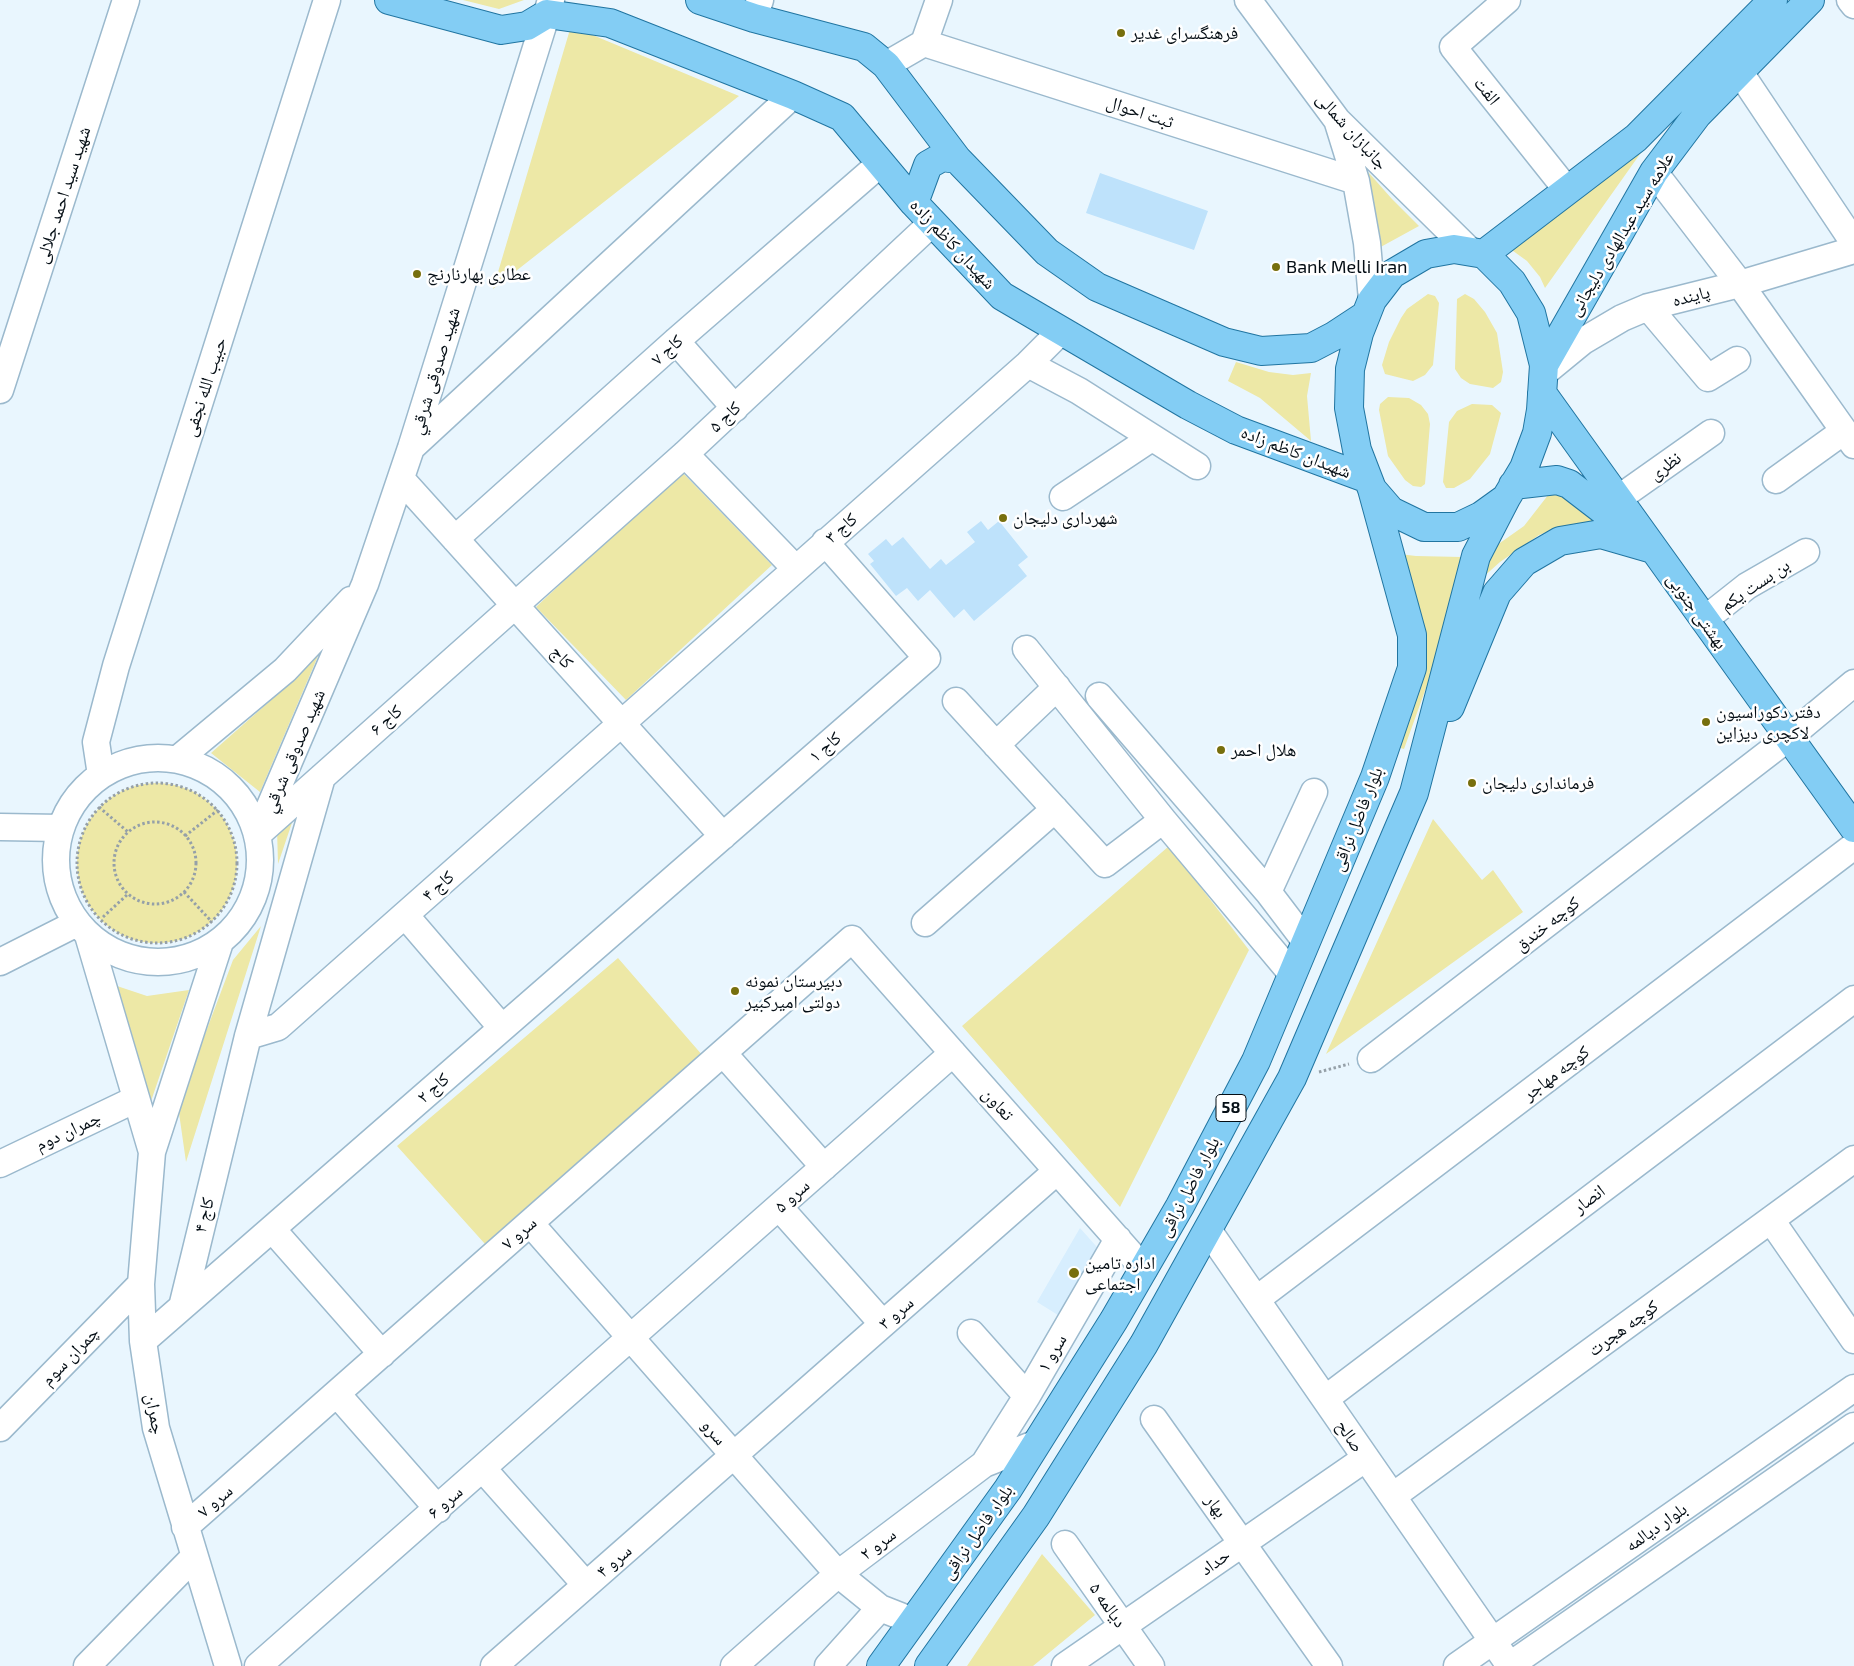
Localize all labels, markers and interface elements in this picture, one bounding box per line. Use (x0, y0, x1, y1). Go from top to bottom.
place label: فرهنگسرای غدیر (1131, 22, 1238, 44)
marker: فرهنگسرای غدیر (1115, 27, 1127, 39)
street label: الفت (1469, 73, 1505, 109)
street label: جانبازان شمالی (1312, 88, 1392, 174)
street label: ثبت احوال (1104, 91, 1176, 133)
street label: شهید سید احمد جلالی (31, 124, 95, 266)
street label: علامه سید عبدالهادی دلیجانی (1563, 148, 1679, 320)
street label: شهیدان کاظم زاده (906, 194, 1000, 294)
place label: Bank Melli Iran (1286, 256, 1408, 278)
marker: Bank Melli Iran (1270, 261, 1282, 273)
place label: عطاری بهارنارنج (427, 263, 531, 285)
marker: عطاری بهارنارنج (411, 268, 423, 280)
street label: پاینده (1670, 281, 1712, 311)
street label: شهید صدوقی شرقي (405, 305, 465, 437)
street label: کاج ۷ (647, 330, 687, 370)
street label: حبیب الله نجفی (179, 335, 231, 439)
street label: کاج ۵ (705, 397, 745, 437)
street label: شهیدان کاظم زاده (1238, 421, 1354, 483)
street label: نظری (1645, 447, 1685, 485)
place label: شهرداری دلیجان (1013, 507, 1118, 529)
street label: کاج ۳ (820, 508, 862, 548)
marker: شهرداری دلیجان (997, 512, 1009, 524)
street label: بن بست یکم (1716, 554, 1794, 616)
street label: بهشتی جنوبی (1662, 569, 1732, 653)
street label: کاج (546, 641, 578, 673)
street label: شهید صدوقی شرقي (258, 686, 330, 816)
street label: کاج ۶ (365, 700, 407, 740)
place label: دفتر دکوراسیون لاکچری دیزاین (1716, 701, 1821, 744)
marker: دفتر دکوراسیون لاکچری دیزاین (1700, 716, 1712, 728)
street label: کاج ۱ (804, 727, 846, 767)
place label: هلال احمر (1231, 739, 1296, 761)
marker: هلال احمر (1215, 744, 1227, 756)
street label: بلوار فاضل نراقی (1326, 764, 1388, 874)
place label: فرمانداری دلیجان (1482, 772, 1594, 794)
marker: فرمانداری دلیجان (1466, 777, 1478, 789)
street label: کاج ۴ (418, 866, 458, 906)
street label: کوچه خندق (1510, 892, 1584, 956)
place label: دبیرستان نمونه دولتی امیرکبیر (745, 970, 842, 1012)
marker: دبیرستان نمونه دولتی امیرکبیر (729, 985, 741, 997)
street label: کوچه مهاجر (1518, 1041, 1594, 1105)
street label: کاج ۲ (412, 1068, 454, 1108)
street label: تعاون (978, 1083, 1018, 1125)
road number: 58 (1216, 1094, 1246, 1122)
street label: چمران دوم (32, 1106, 104, 1156)
street label: بلوار فاضل نراقی (1154, 1133, 1224, 1241)
street label: سرو ۵ (770, 1175, 814, 1217)
street label: انصار (1569, 1180, 1609, 1218)
street label: کاج ۴ (189, 1195, 219, 1235)
street label: سرو ۷ (497, 1212, 541, 1254)
place label: اداره تامین اجتماعی (1085, 1252, 1155, 1294)
marker: اداره تامین اجتماعی (1067, 1266, 1081, 1280)
street label: سرو ۳ (874, 1292, 918, 1334)
street label: کوچه هجرت (1584, 1295, 1662, 1361)
street label: چمران سوم (37, 1322, 103, 1390)
street label: سرو ۱ (1033, 1330, 1071, 1376)
street label: چمران (140, 1392, 170, 1436)
street label: سرو (697, 1415, 731, 1449)
street label: صالح (1331, 1416, 1369, 1456)
street label: سرو ۷ (193, 1480, 237, 1522)
street label: سرو ۶ (423, 1481, 467, 1523)
street label: بلوار فاضل نراقی (936, 1481, 1018, 1583)
street label: بهار (1200, 1490, 1232, 1522)
street label: بلوار دیالمه (1621, 1498, 1691, 1556)
street label: سرو ۲ (856, 1523, 900, 1565)
street label: سرو ۴ (592, 1540, 636, 1582)
street label: حداد (1196, 1544, 1234, 1580)
street label: دیالمه ۵ (1085, 1578, 1131, 1632)

